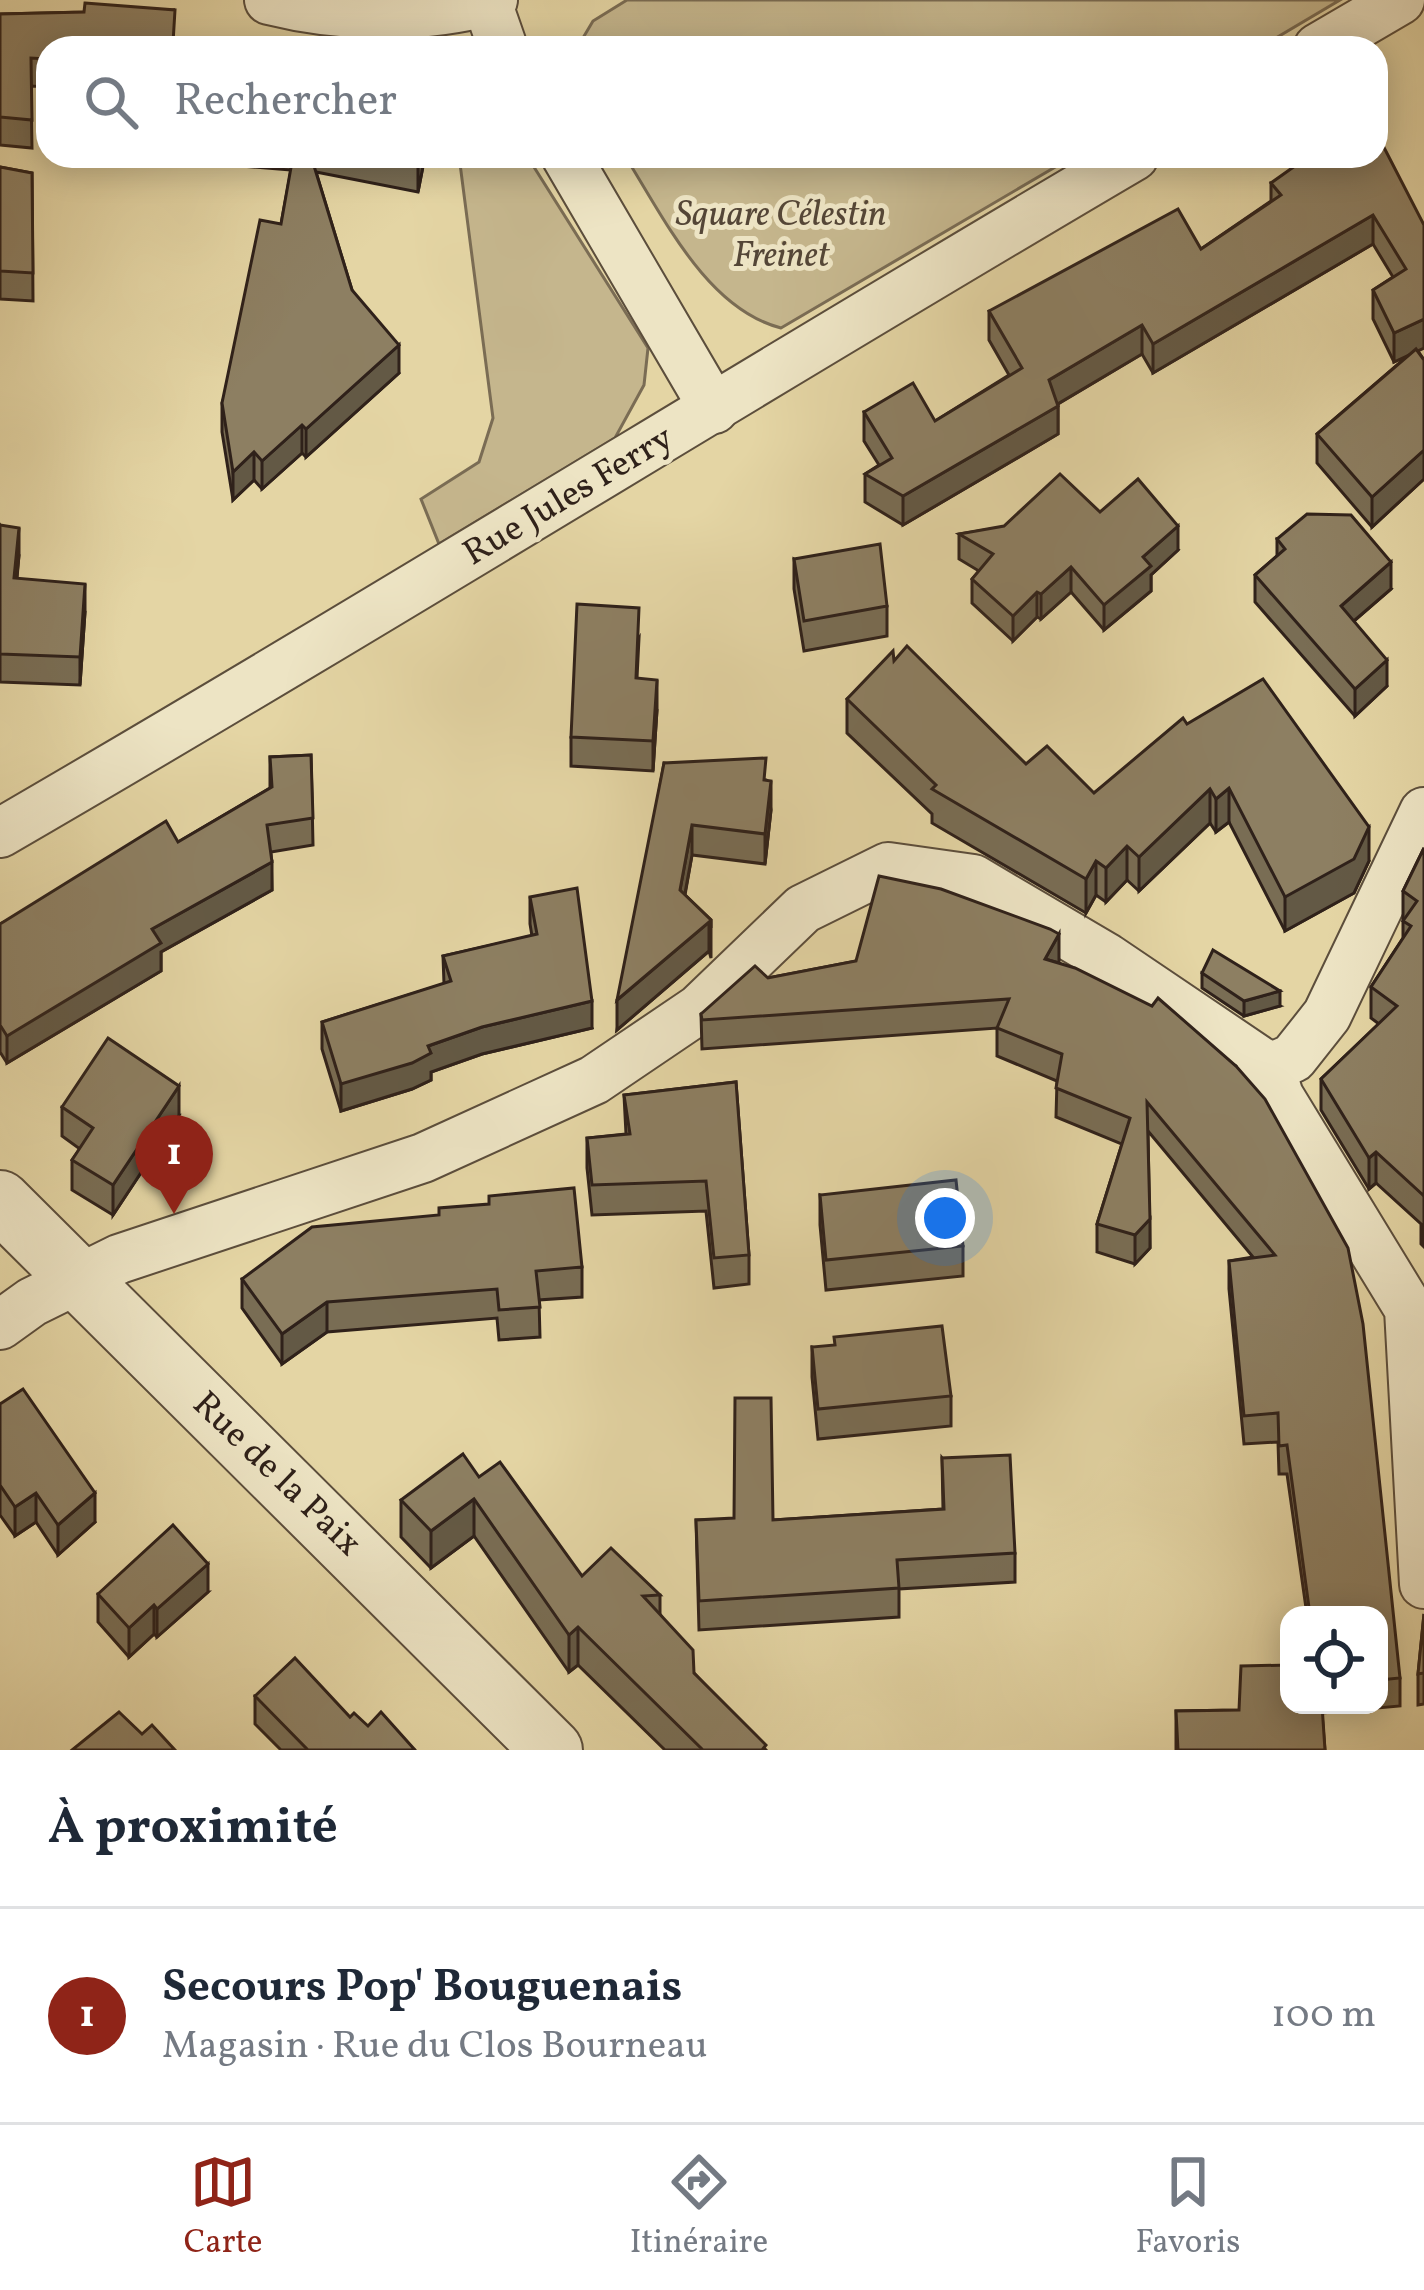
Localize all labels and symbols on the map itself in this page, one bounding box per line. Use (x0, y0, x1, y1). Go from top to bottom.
park label: Square Célestin Freinet (676, 191, 886, 282)
street label: Rue Jules Ferry (455, 415, 683, 579)
pin: 1 (135, 1115, 213, 1214)
your location (915, 1188, 975, 1248)
street label: Rue de la Paix (180, 1381, 372, 1569)

